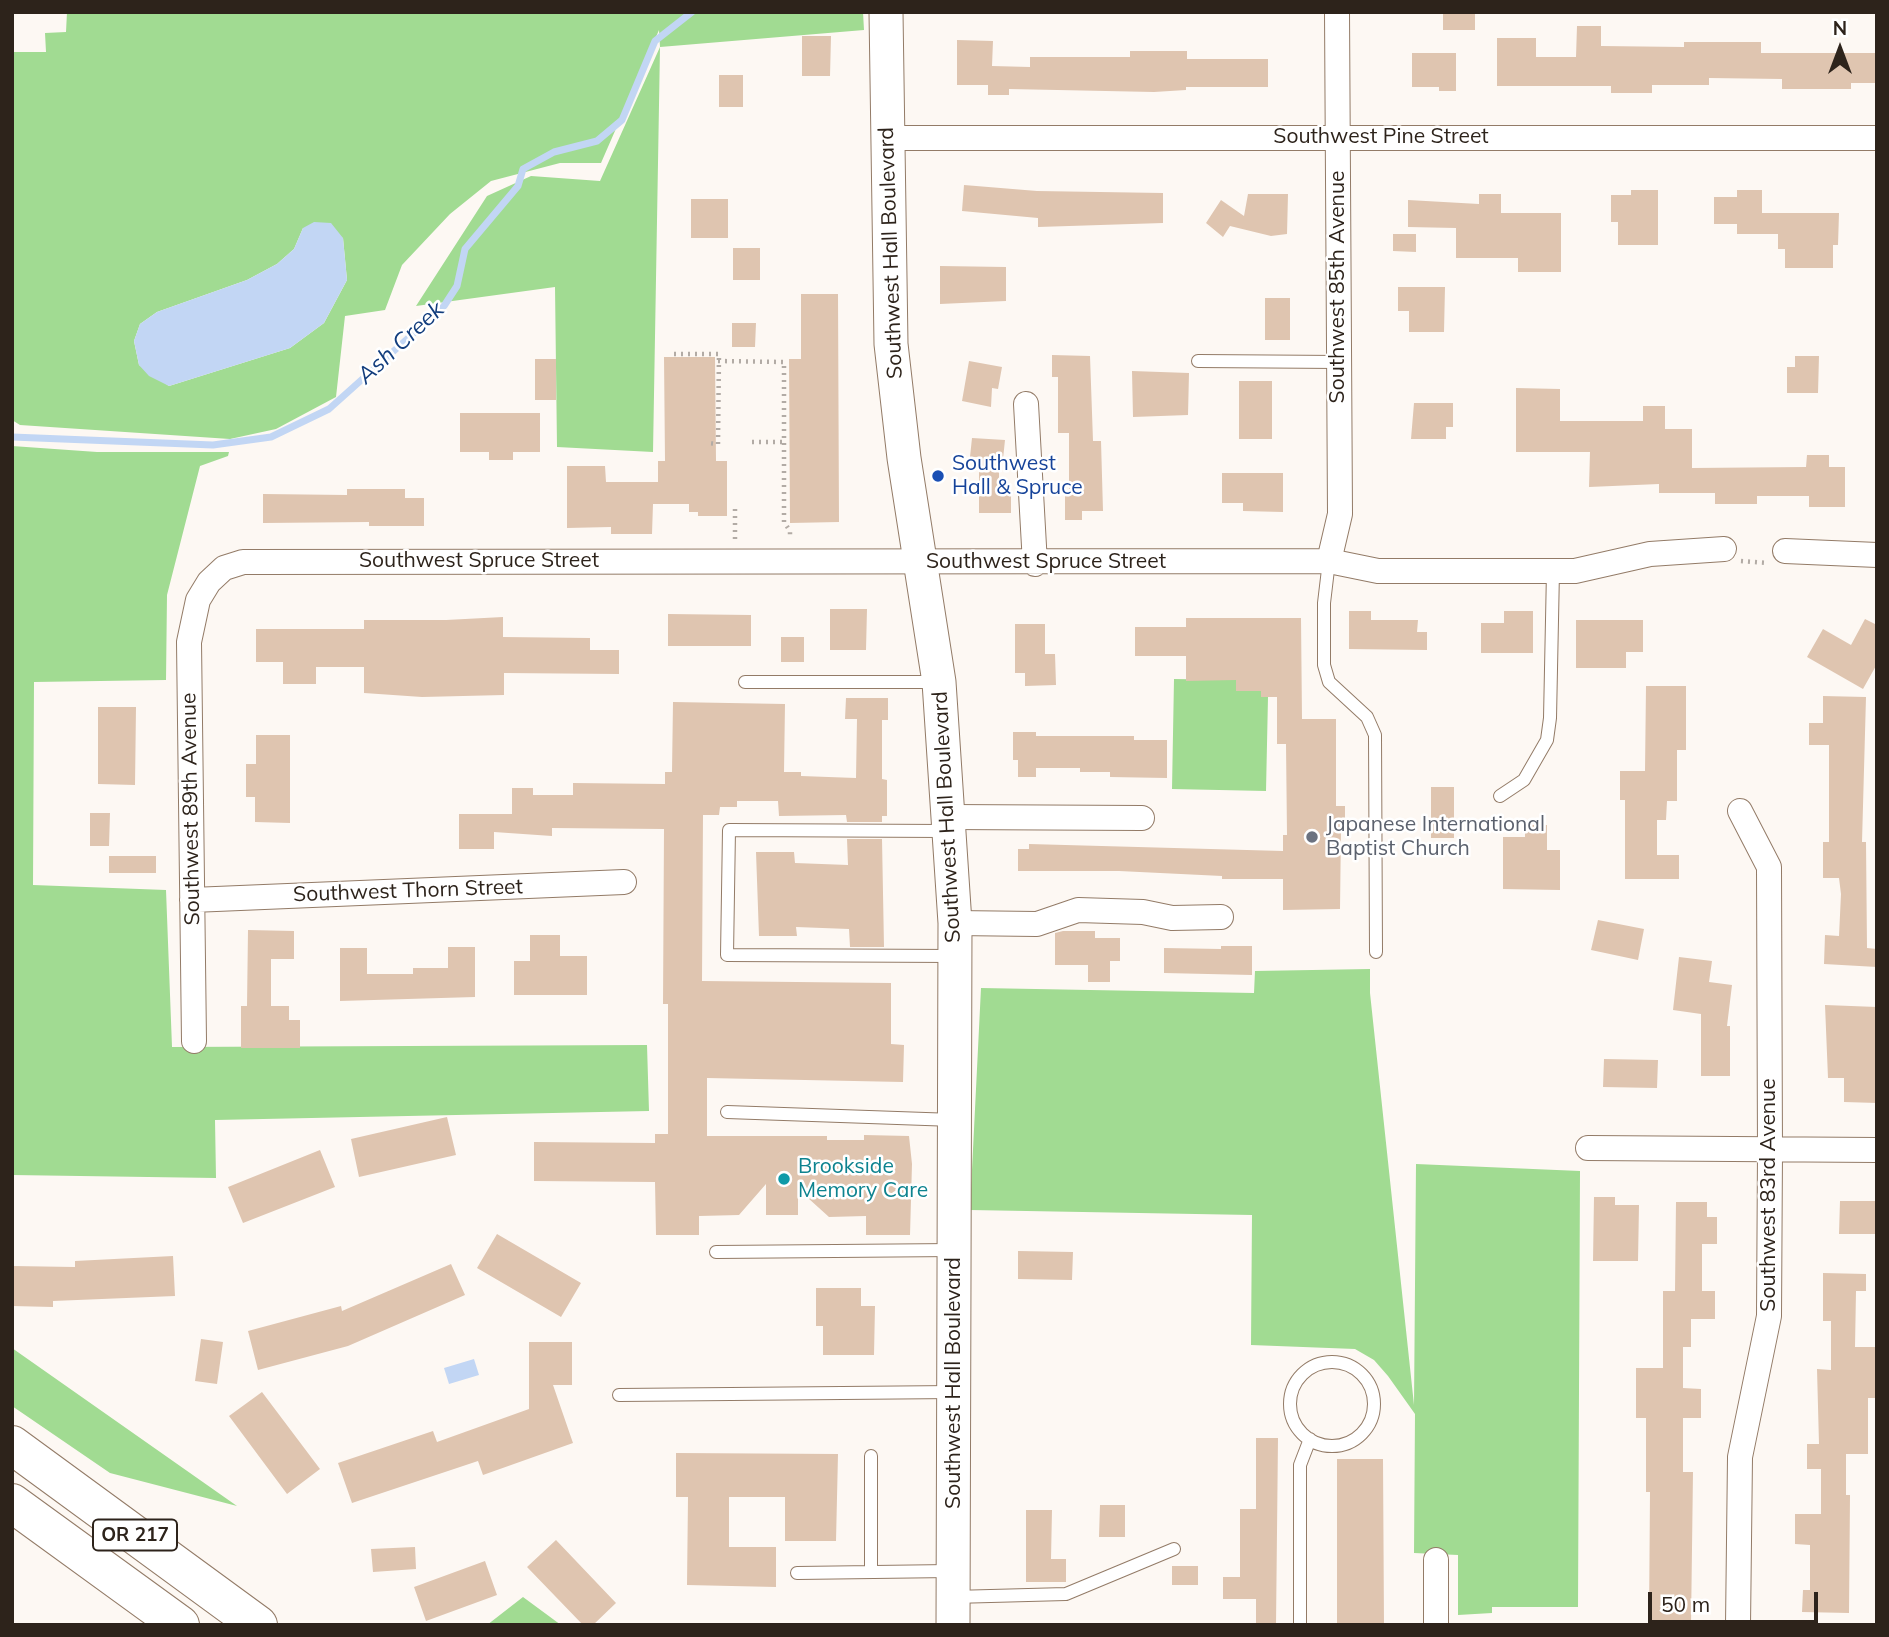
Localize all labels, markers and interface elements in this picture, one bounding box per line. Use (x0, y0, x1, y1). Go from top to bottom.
north arrow (1805, 14, 1875, 84)
text: N (1833, 16, 1847, 40)
street label: Southwest Pine Street (1273, 124, 1489, 150)
street label: Southwest Hall Boulevard (874, 127, 908, 379)
street label: Southwest 85th Avenue (1325, 171, 1351, 403)
water label: Ash Creek (352, 296, 450, 390)
place label: Southwest Hall & Spruce (952, 451, 1083, 501)
marker: Southwest Hall & Spruce (930, 468, 946, 484)
street label: Southwest Spruce Street (359, 548, 599, 574)
street label: Southwest Spruce Street (926, 549, 1166, 575)
street label: Southwest Hall Boulevard (928, 691, 966, 943)
street label: Southwest 89th Avenue (176, 692, 206, 926)
place label: Japanese International Baptist Church (1326, 812, 1545, 862)
marker: Japanese International Baptist Church (1304, 829, 1320, 845)
street label: Southwest Thorn Street (293, 874, 523, 908)
street label: Southwest 83rd Avenue (1756, 1078, 1782, 1312)
place label: Brookside Memory Care (798, 1154, 928, 1204)
marker: Brookside Memory Care (776, 1171, 792, 1187)
street label: Southwest Hall Boulevard (941, 1257, 967, 1509)
road number: OR 217 (93, 1520, 177, 1550)
scale bar (1651, 1578, 1821, 1622)
text: 50 m (1661, 1591, 1710, 1617)

